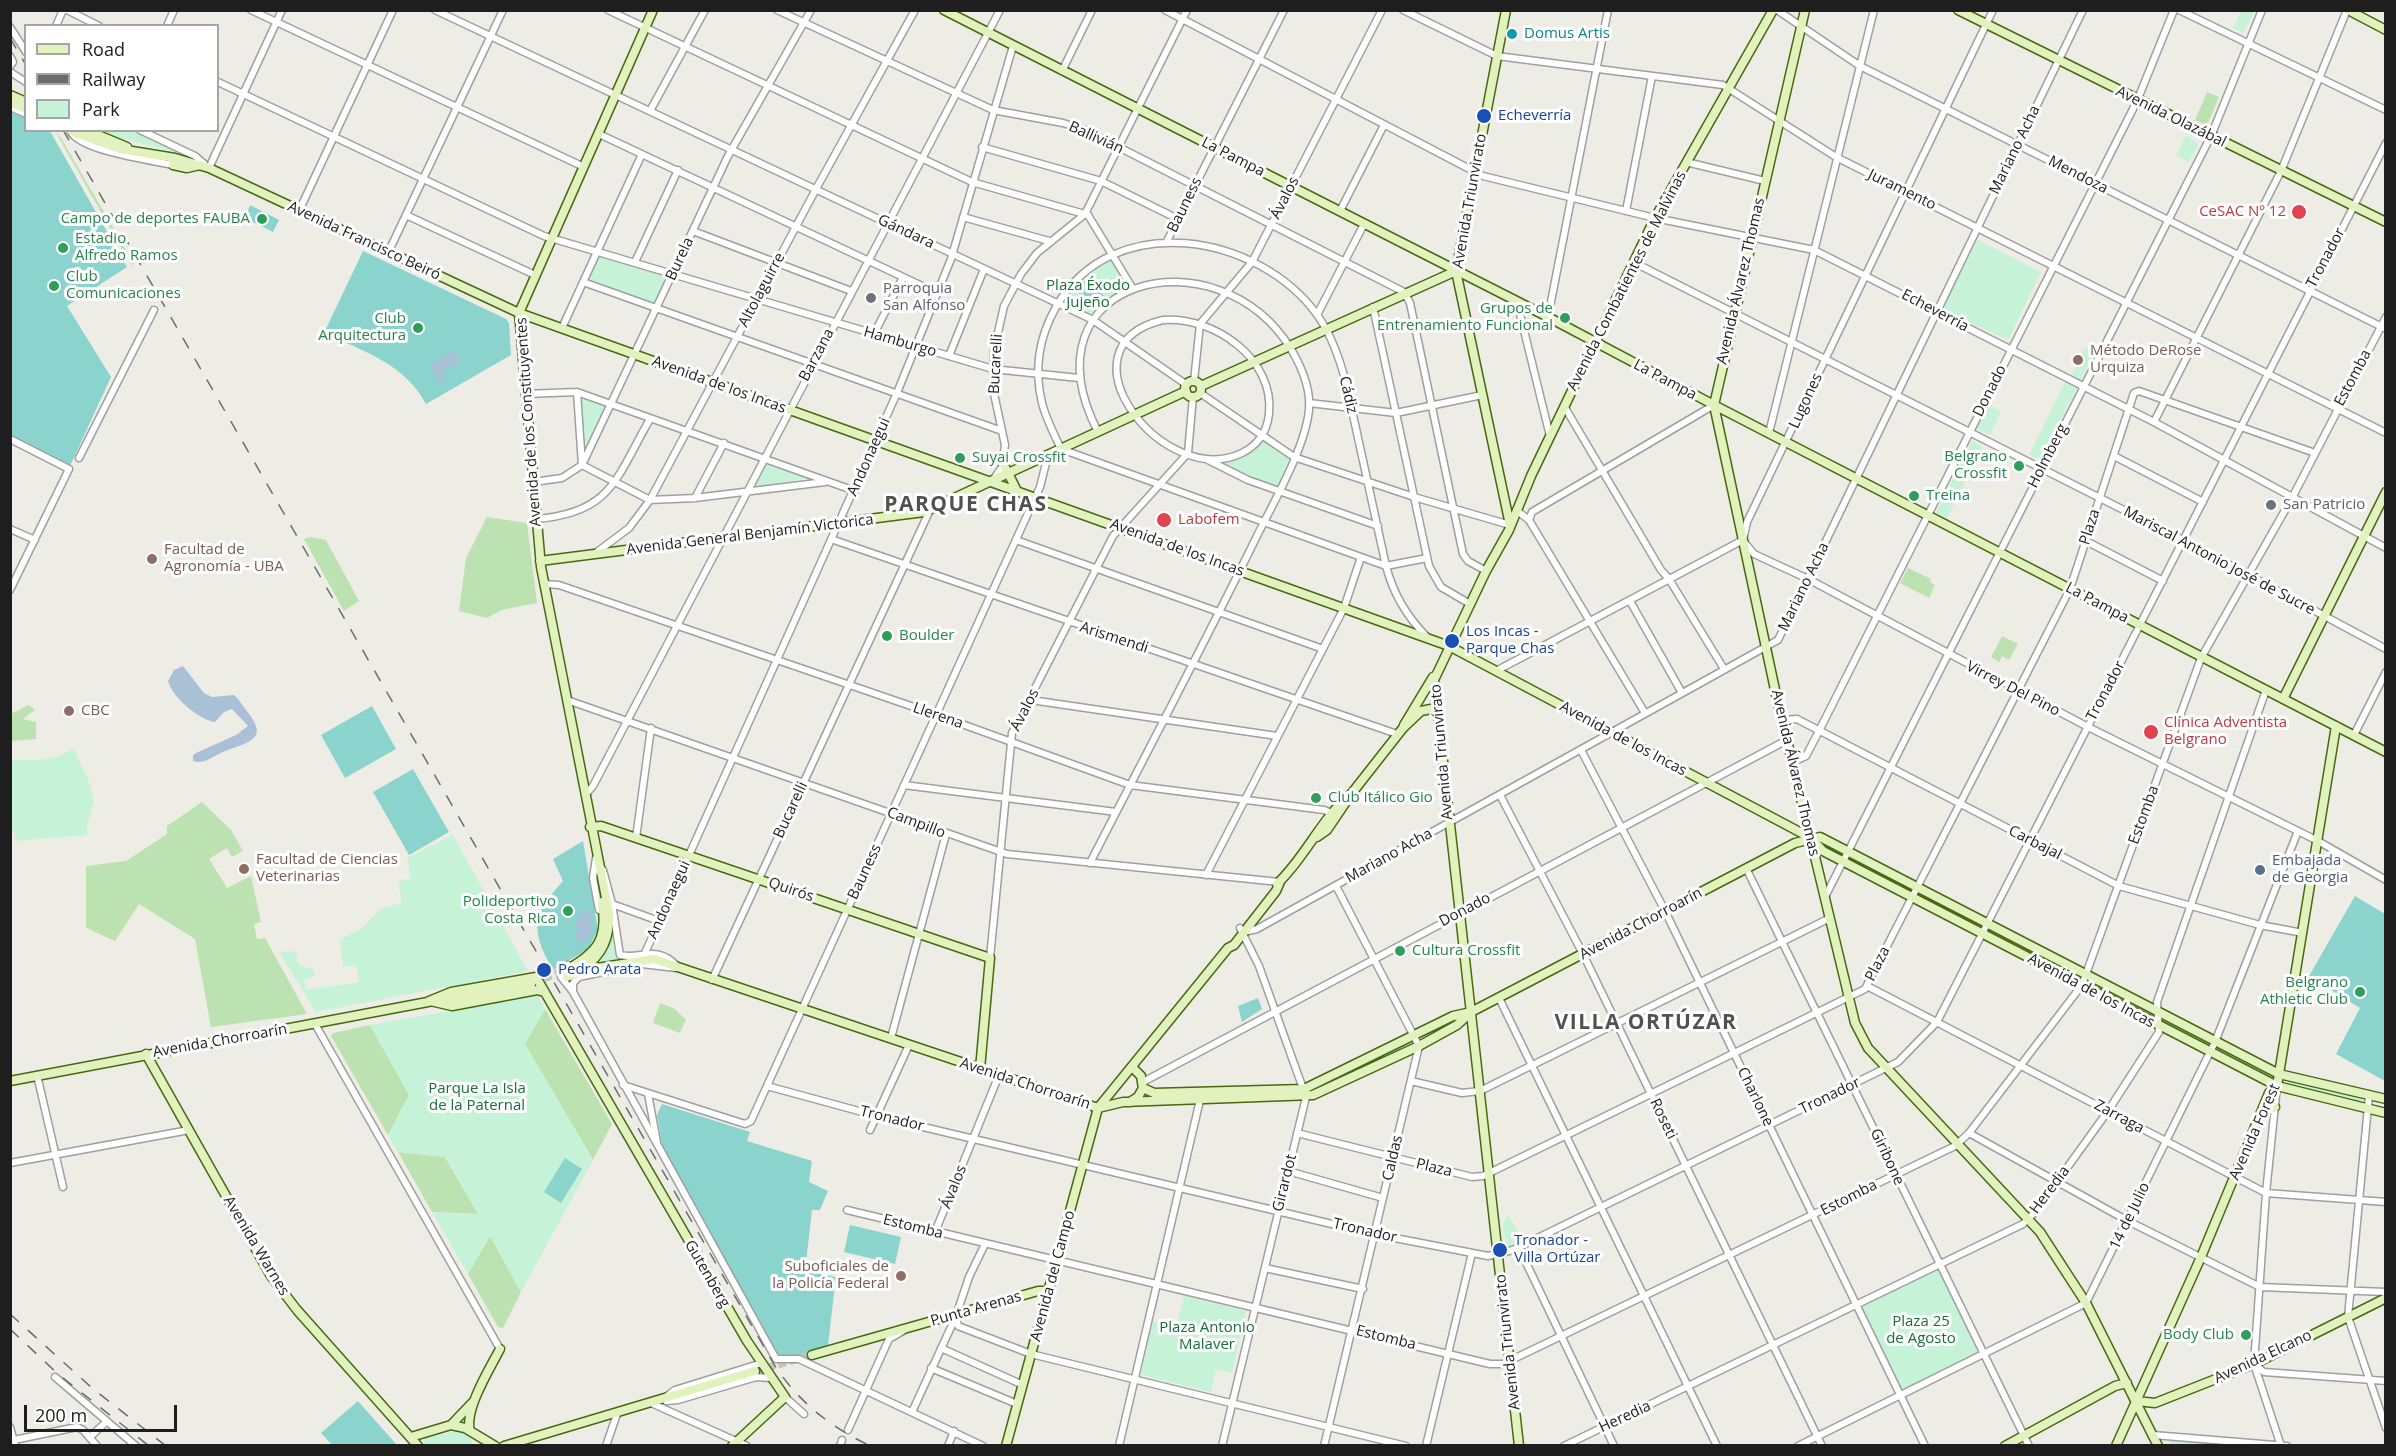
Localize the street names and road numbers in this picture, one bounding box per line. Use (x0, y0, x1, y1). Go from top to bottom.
street label: Avenida Olazábal (2113, 83, 2229, 151)
street label: Mariano Acha (1986, 103, 2044, 197)
street label: Ballivián (1066, 118, 1126, 158)
street label: Avenida Triunvirato (1449, 132, 1491, 270)
street label: La Pampa (1198, 133, 1268, 181)
street label: Mendoza (2045, 152, 2111, 198)
street label: Juramento (1865, 166, 1939, 214)
street label: Avenida Combatientes de Malvinas (1564, 168, 1690, 394)
street label: Bauness (1164, 174, 1206, 236)
street label: Ávalos (1267, 174, 1303, 222)
street label: Avenida Álvarez Thomas (1713, 196, 1769, 366)
street label: Avenida Francisco Beiró (285, 198, 443, 284)
street label: Gándara (875, 211, 937, 253)
street label: Tronador (2303, 225, 2349, 291)
street label: Burela (662, 235, 698, 283)
street label: Altolaguirre (735, 250, 789, 330)
street label: Echeverría (1898, 286, 1972, 336)
street label: Avenida de los Constituyentes (513, 317, 545, 527)
street label: Hamburgo (861, 323, 939, 361)
street label: Barzana (796, 326, 838, 384)
street label: Bucarelli (985, 333, 1007, 395)
street label: Estomba (2331, 347, 2375, 409)
street label: Avenida de los Incas (650, 352, 788, 418)
street label: La Pampa (1630, 356, 1700, 404)
street label: Donado (1969, 362, 2011, 420)
street label: Lugones (1785, 370, 1827, 432)
street label: Cádiz (1335, 375, 1361, 415)
street label: Andonaegui (844, 415, 894, 499)
street label: Holmberg (2024, 421, 2072, 491)
street label: Mariscal Antonio José de Sucre (2120, 503, 2318, 619)
street label: Plaza (2076, 507, 2104, 547)
street label: Avenida General Benjamín Victorica (625, 511, 875, 559)
street label: Avenida de los Incas (1108, 515, 1246, 581)
street label: Mariano Acha (1775, 540, 1833, 634)
street label: La Pampa (2062, 579, 2132, 627)
street label: Arismendi (1077, 618, 1151, 658)
street label: Virrey Del Pino (1963, 658, 2063, 720)
street label: Tronador (2083, 658, 2129, 724)
street label: Avenida Triunvirato (1427, 683, 1457, 821)
street label: Ávalos (1007, 686, 1043, 734)
street label: Avenida Álvarez Thomas (1767, 688, 1823, 858)
street label: Avenida de los Incas (1556, 698, 1690, 780)
street label: Llerena (910, 699, 966, 733)
street label: Bucarelli (770, 779, 812, 841)
street label: Estomba (2125, 783, 2163, 847)
street label: Campillo (884, 804, 948, 842)
street label: Carbajal (2005, 822, 2065, 864)
street label: Mariano Acha (1342, 825, 1436, 887)
street label: Bauness (844, 841, 886, 903)
street label: Andonaegui (644, 858, 694, 942)
street label: Quirós (766, 874, 816, 906)
street label: Avenida Chorroarín (1577, 884, 1705, 964)
street label: Donado (1436, 889, 1494, 931)
street label: Plaza (1862, 944, 1894, 984)
street label: Avenida de los Incas (2024, 950, 2158, 1032)
street label: Avenida Chorroarín (151, 1020, 289, 1062)
street label: Avenida Chorroarín (957, 1054, 1093, 1114)
street label: Charlone (1733, 1064, 1777, 1130)
street label: Tronador (1797, 1074, 1863, 1118)
street label: Avenida Forest (2226, 1081, 2284, 1183)
street label: Roseti (1645, 1096, 1681, 1142)
street label: Zarraga (2091, 1096, 2147, 1138)
street label: Tronador (858, 1102, 926, 1136)
street label: Giribone (1866, 1126, 1908, 1188)
street label: Caldas (1379, 1133, 1407, 1183)
street label: Girardot (1269, 1152, 1301, 1214)
street label: Plaza (1414, 1155, 1454, 1181)
street label: Heredia (2026, 1162, 2074, 1218)
street label: Ávalos (937, 1163, 971, 1211)
street label: Estomba (1818, 1176, 1880, 1220)
street label: 14 de Julio (2106, 1180, 2154, 1252)
street label: Avenida Warnes (219, 1193, 293, 1299)
street label: Avenida del Campo (1027, 1208, 1079, 1344)
street label: Estomba (881, 1211, 945, 1243)
street label: Tronador (1331, 1215, 1399, 1247)
street label: Gutenberg (680, 1237, 734, 1311)
street label: Avenida Triunvirato (1492, 1273, 1524, 1411)
street label: Punta Arenas (928, 1287, 1024, 1331)
street label: Estomba (1354, 1322, 1418, 1354)
street label: Avenida Elcano (2211, 1327, 2315, 1387)
street label: Heredia (1596, 1397, 1654, 1437)

